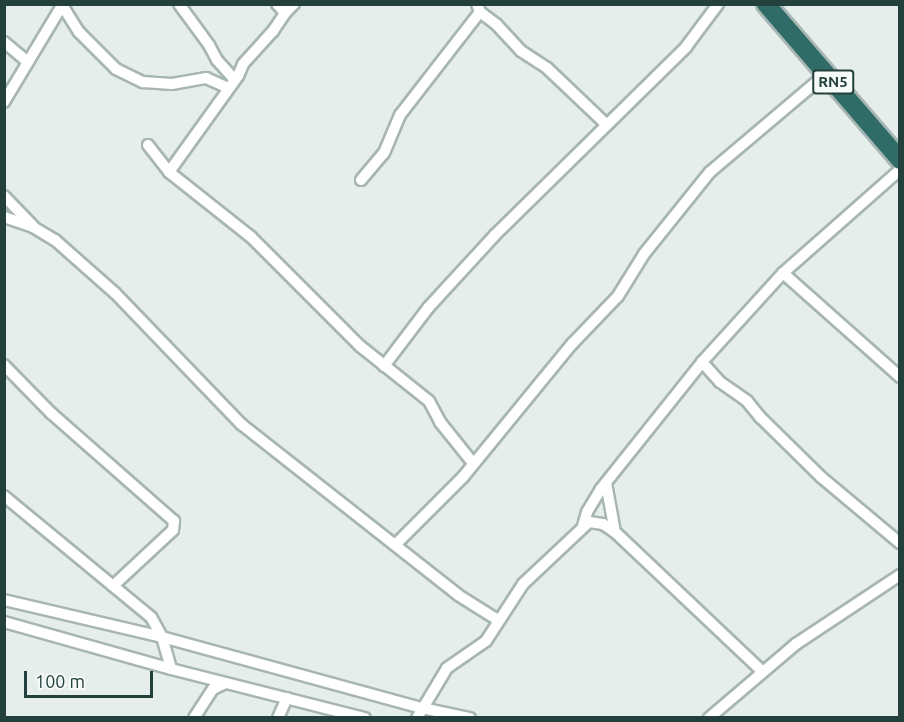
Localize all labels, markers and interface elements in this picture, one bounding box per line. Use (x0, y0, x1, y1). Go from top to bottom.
road number: RN5 (812, 70, 854, 94)
scale bar (27, 659, 156, 697)
text: 100 m (35, 671, 85, 691)

